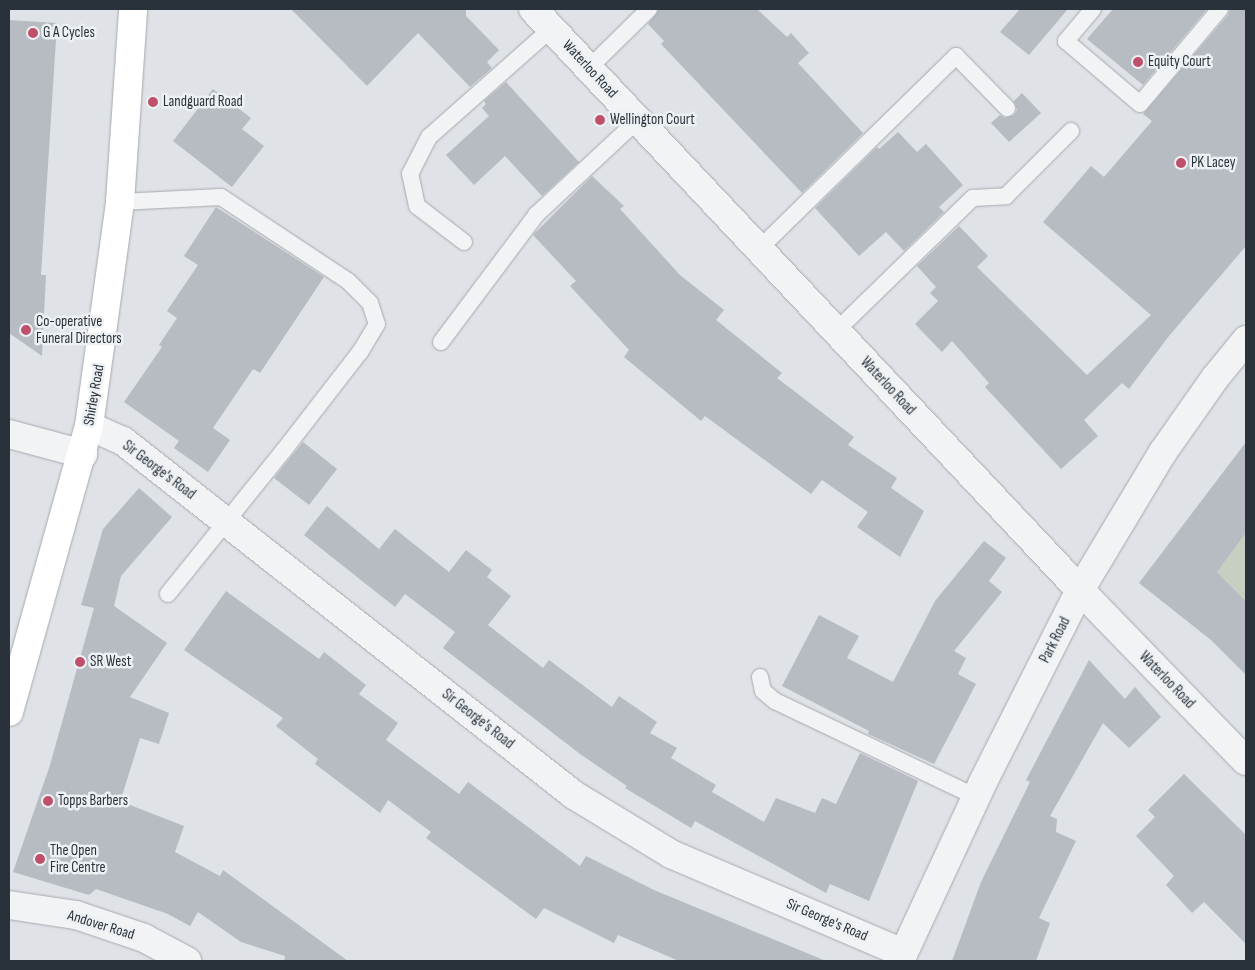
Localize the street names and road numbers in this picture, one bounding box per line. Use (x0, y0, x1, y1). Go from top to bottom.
street label: Waterloo Road (559, 36, 621, 102)
street label: Waterloo Road (857, 353, 919, 419)
street label: Shirley Road (80, 363, 108, 427)
street label: Sir George's Road (119, 437, 199, 503)
street label: Park Road (1036, 614, 1074, 666)
street label: Waterloo Road (1135, 648, 1199, 712)
street label: Sir George's Road (438, 685, 518, 753)
street label: Sir George's Road (784, 895, 870, 945)
street label: Andover Road (65, 906, 137, 944)

